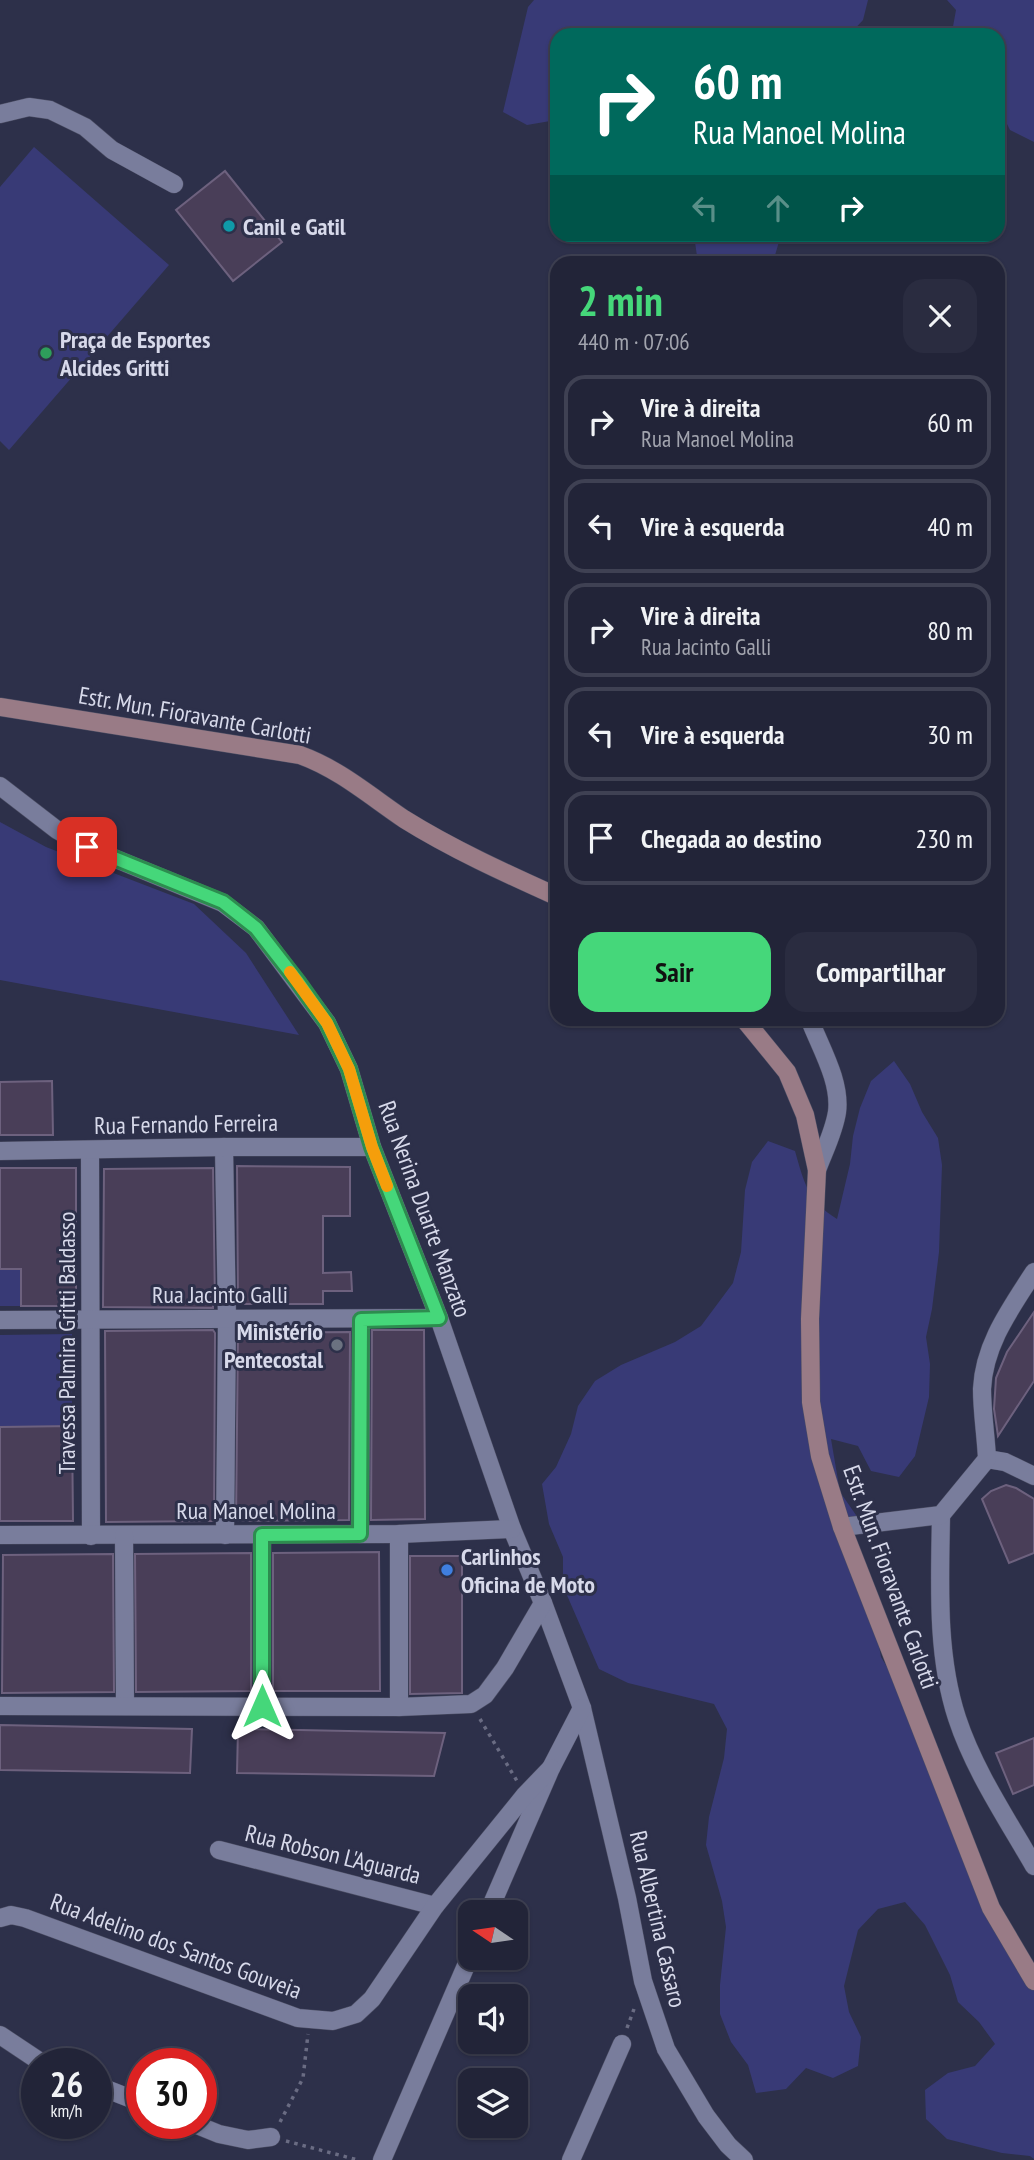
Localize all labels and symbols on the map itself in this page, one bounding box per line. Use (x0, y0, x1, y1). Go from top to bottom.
place label: Canil e Gatil (243, 211, 346, 242)
marker: Canil e Gatil (221, 218, 237, 234)
place label: Praça de Esportes Alcides Gritti (59, 324, 210, 383)
marker: Praça de Esportes Alcides Gritti (38, 345, 54, 361)
street label: Estr. Mun. Fioravante Carlotti (76, 679, 314, 751)
pin (57, 817, 117, 877)
street label: Rua Nerina Duarte Manzato (371, 1097, 479, 1321)
street label: Rua Fernando Ferreira (94, 1107, 278, 1141)
street label: Travessa Palmira Gritti Baldasso (51, 1212, 82, 1474)
street label: Rua Jacinto Galli (152, 1279, 288, 1310)
place label: Ministério Pentecostal (224, 1316, 323, 1375)
marker: Ministério Pentecostal (329, 1337, 345, 1353)
street label: Estr. Mun. Fioravante Carlotti (836, 1461, 946, 1693)
street label: Rua Manoel Molina (176, 1495, 336, 1526)
place label: Carlinhos Oficina de Moto (461, 1541, 595, 1600)
marker: Carlinhos Oficina de Moto (439, 1562, 455, 1578)
position arrow (225, 1669, 299, 1743)
street label: Rua Robson L'Aguarda (242, 1817, 424, 1891)
street label: Rua Albertina Cassaro (623, 1828, 693, 2010)
street label: Rua Adelino dos Santos Gouveia (46, 1886, 306, 2006)
north arrow (458, 1900, 528, 1970)
speed limit sign: 30 (126, 2048, 217, 2139)

